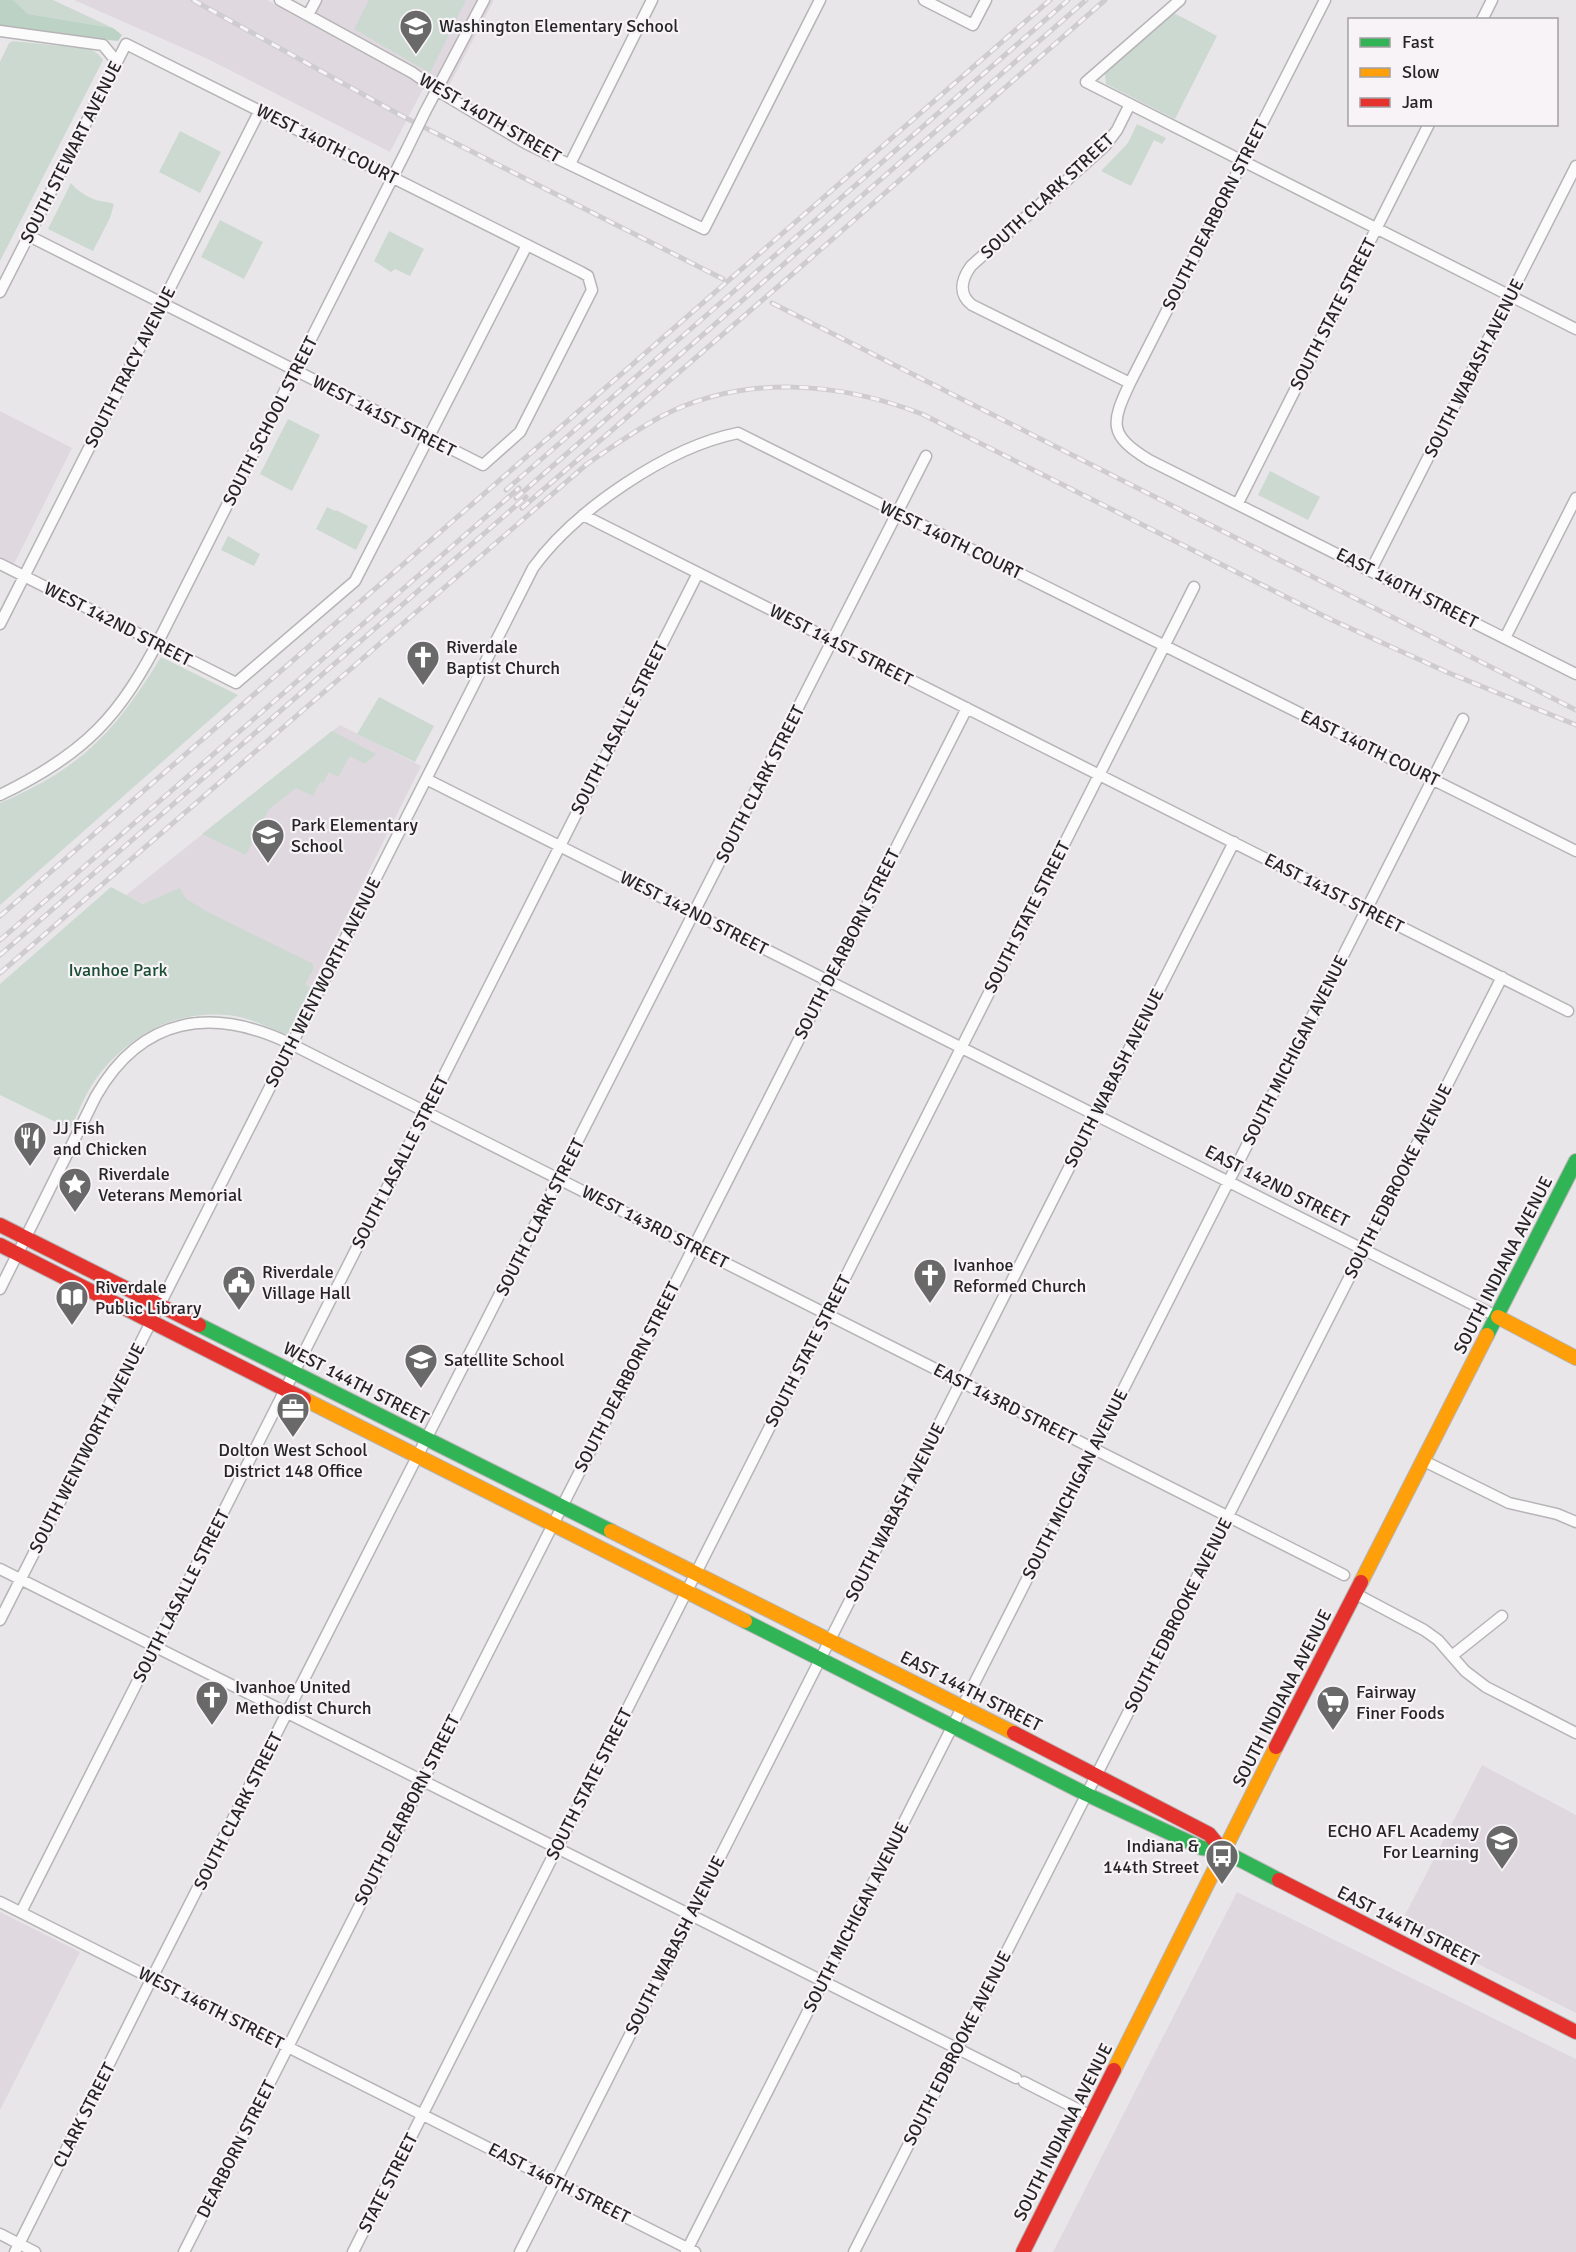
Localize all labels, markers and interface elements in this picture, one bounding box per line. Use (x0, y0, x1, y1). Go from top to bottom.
school or university icon: Washington Elementary School (398, 8, 434, 55)
place label: Washington Elementary School (439, 15, 679, 37)
legend (1348, 18, 1558, 126)
text: Fast (1402, 31, 1434, 53)
street label: SOUTH STEWART AVENUE (15, 57, 127, 247)
text: Slow (1402, 61, 1439, 83)
street label: WEST 140TH STREET (415, 68, 565, 168)
text: Jam (1402, 91, 1433, 113)
street label: WEST 140TH COURT (253, 99, 402, 189)
street label: SOUTH DEARBORN STREET (1157, 116, 1273, 314)
street label: SOUTH CLARK STREET (976, 129, 1118, 263)
street label: SOUTH STATE STREET (1285, 234, 1381, 394)
street label: SOUTH WABASH AVENUE (1419, 275, 1529, 461)
street label: SOUTH TRACY AVENUE (80, 283, 180, 451)
street label: SOUTH SCHOOL STREET (218, 333, 322, 509)
street label: WEST 141ST STREET (309, 370, 459, 462)
street label: WEST 140TH COURT (876, 496, 1026, 584)
street label: EAST 140TH STREET (1332, 543, 1482, 633)
street label: WEST 142ND STREET (40, 577, 196, 671)
street label: WEST 141ST STREET (766, 599, 916, 691)
place label: Riverdale Baptist Church (446, 636, 560, 679)
street label: SOUTH LASALLE STREET (566, 638, 672, 818)
church icon: Riverdale Baptist Church (405, 639, 441, 686)
street label: SOUTH CLARK STREET (711, 701, 809, 866)
street label: EAST 140TH COURT (1297, 705, 1443, 791)
place label: Park Elementary School (291, 814, 419, 857)
school or university icon: Park Elementary School (250, 817, 286, 864)
street label: SOUTH STATE STREET (979, 837, 1075, 997)
street label: SOUTH DEARBORN STREET (789, 845, 905, 1043)
street label: EAST 141ST STREET (1261, 848, 1407, 938)
street label: WEST 142ND STREET (616, 866, 772, 960)
street label: SOUTH WENTWORTH AVENUE (260, 873, 386, 1091)
street label: SOUTH MICHIGAN AVENUE (1237, 951, 1353, 1149)
park label: Ivanhoe Park (68, 959, 168, 981)
street label: SOUTH WABASH AVENUE (1059, 985, 1169, 1171)
street label: SOUTH LASALLE STREET (347, 1072, 453, 1252)
street label: SOUTH EDBROOKE AVENUE (1339, 1080, 1457, 1282)
place label: JJ Fish and Chicken (53, 1117, 147, 1160)
restaurant icon: JJ Fish and Chicken (12, 1120, 48, 1167)
street label: SOUTH CLARK STREET (491, 1134, 589, 1299)
street label: EAST 142ND STREET (1201, 1140, 1353, 1232)
place label: Riverdale Veterans Memorial (98, 1163, 242, 1206)
place icon: Riverdale Veterans Memorial (57, 1166, 93, 1213)
street label: SOUTH INDIANA AVENUE (1449, 1172, 1557, 1358)
street label: WEST 143RD STREET (578, 1180, 732, 1274)
place label: Ivanhoe Reformed Church (953, 1254, 1086, 1297)
church icon: Ivanhoe Reformed Church (912, 1257, 948, 1304)
place label: Riverdale Village Hall (262, 1261, 351, 1304)
public building icon: Riverdale Village Hall (221, 1264, 257, 1311)
street label: SOUTH STATE STREET (760, 1271, 856, 1431)
place label: Riverdale Public Library (95, 1276, 202, 1319)
street label: SOUTH DEARBORN STREET (569, 1278, 685, 1476)
library icon: Riverdale Public Library (54, 1279, 90, 1326)
street label: WEST 144TH STREET (280, 1337, 433, 1429)
street label: SOUTH WENTWORTH AVENUE (24, 1339, 150, 1557)
school or university icon: Satellite School (403, 1342, 439, 1389)
place label: Satellite School (444, 1349, 565, 1371)
street label: EAST 143RD STREET (930, 1358, 1080, 1450)
street label: SOUTH MICHIGAN AVENUE (1017, 1385, 1133, 1583)
office icon: Dolton West School District 148 Office (275, 1391, 311, 1438)
street label: SOUTH WABASH AVENUE (840, 1419, 950, 1605)
place label: Dolton West School District 148 Office (218, 1439, 368, 1482)
street label: SOUTH LASALLE STREET (128, 1506, 234, 1686)
street label: SOUTH EDBROOKE AVENUE (1119, 1514, 1237, 1716)
street label: SOUTH INDIANA AVENUE (1228, 1605, 1336, 1791)
street label: EAST 144TH STREET (896, 1646, 1046, 1736)
place label: Ivanhoe United Methodist Church (235, 1676, 372, 1719)
church icon: Ivanhoe United Methodist Church (194, 1679, 230, 1726)
place label: Fairway Finer Foods (1356, 1681, 1445, 1724)
supermarket icon: Fairway Finer Foods (1315, 1684, 1351, 1731)
street label: SOUTH STATE STREET (541, 1704, 637, 1864)
street label: SOUTH DEARBORN STREET (349, 1711, 465, 1909)
street label: SOUTH CLARK STREET (189, 1728, 287, 1893)
street label: SOUTH MICHIGAN AVENUE (798, 1818, 914, 2016)
place label: ECHO AFL Academy For Learning (1327, 1820, 1480, 1863)
school or university icon: ECHO AFL Academy For Learning (1484, 1823, 1520, 1870)
place label: Indiana & 144th Street (1103, 1835, 1199, 1878)
bus stop icon: Indiana & 144th Street (1204, 1838, 1240, 1885)
street label: SOUTH WABASH AVENUE (620, 1852, 730, 2038)
street label: EAST 144TH STREET (1333, 1881, 1483, 1971)
street label: SOUTH EDBROOKE AVENUE (898, 1947, 1016, 2149)
street label: WEST 146TH STREET (135, 1962, 288, 2054)
street label: SOUTH INDIANA AVENUE (1009, 2039, 1117, 2225)
street label: CLARK STREET (48, 2059, 120, 2171)
street label: DEARBORN STREET (192, 2076, 280, 2222)
street label: STATE STREET (354, 2129, 423, 2236)
street label: EAST 146TH STREET (484, 2138, 634, 2228)

